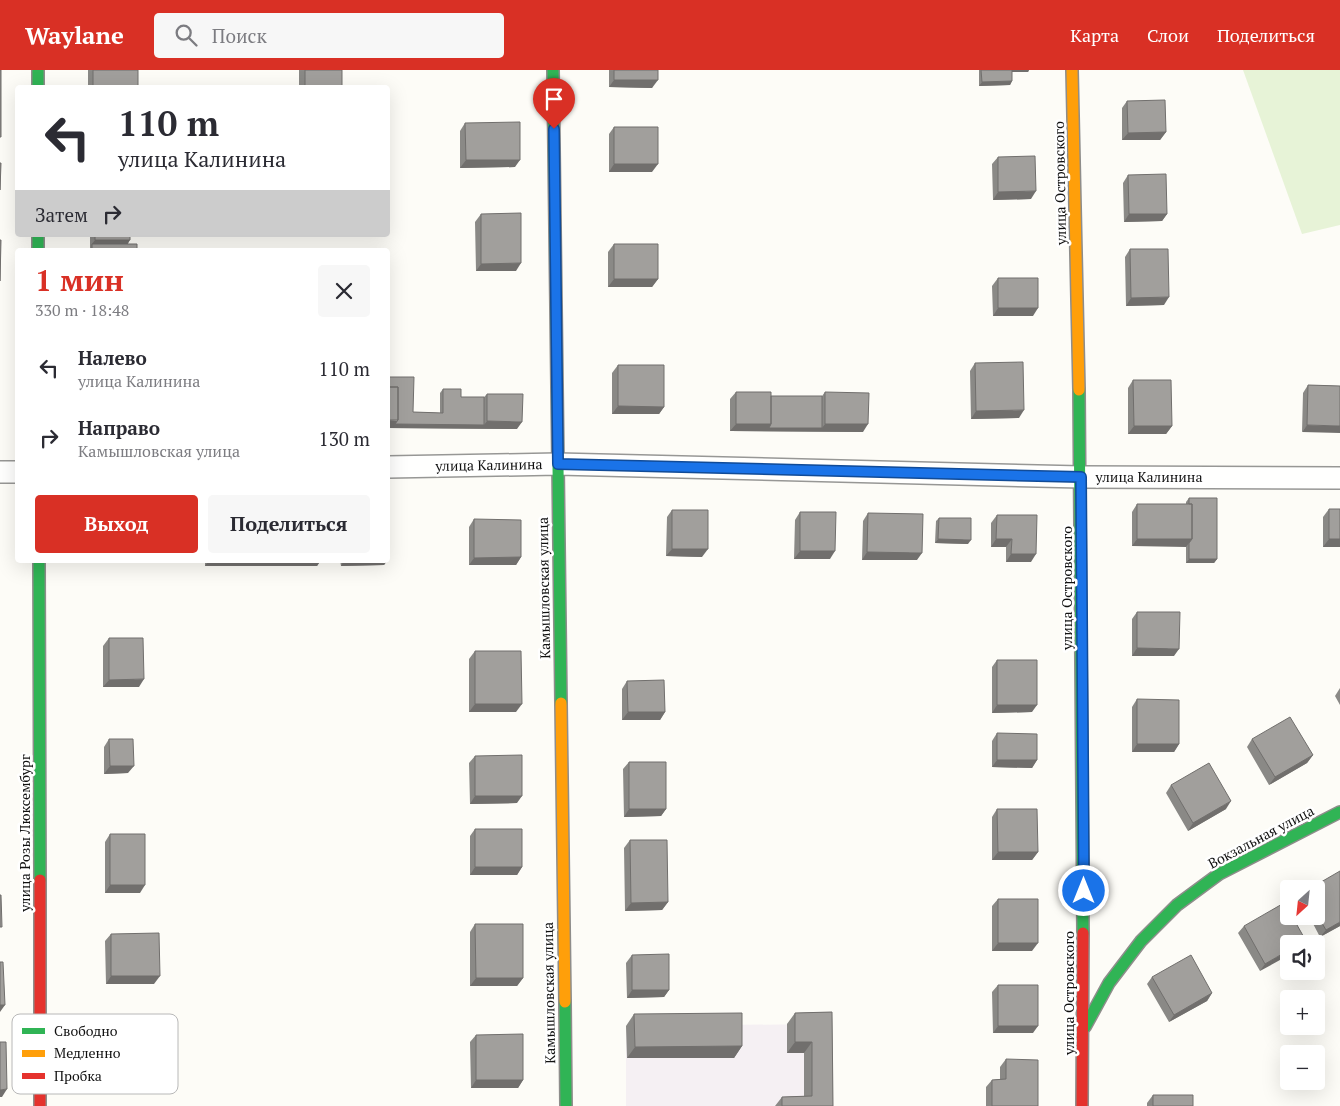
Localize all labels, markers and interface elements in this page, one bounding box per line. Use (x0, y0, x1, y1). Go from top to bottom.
search box (154, 13, 504, 58)
text: Waylane (25, 19, 124, 51)
icon: search (172, 21, 200, 49)
text: Поиск (212, 23, 267, 48)
text: Карта (1070, 23, 1119, 47)
text: Слои (1147, 23, 1189, 47)
text: Поделиться (1217, 23, 1315, 47)
pin (533, 78, 575, 129)
icon: arrive (540, 85, 568, 113)
text: 110 m (118, 100, 219, 146)
icon: left (35, 105, 100, 170)
street label: улица Островского (1049, 121, 1070, 246)
text: улица Калинина (118, 144, 286, 173)
icon: right (98, 200, 126, 228)
text: Затем (35, 202, 88, 227)
text: 1 мин (35, 260, 124, 300)
button: close (318, 265, 370, 317)
text: 330 m · 18:48 (35, 299, 129, 321)
text: Налево (78, 345, 147, 370)
icon: left (35, 354, 63, 382)
text: 110 m (319, 356, 370, 381)
text: улица Калинина (78, 370, 200, 392)
text: Направо (78, 415, 160, 440)
icon: right (35, 424, 63, 452)
text: 130 m (319, 426, 370, 451)
text: Камышловская улица (78, 440, 240, 462)
street label: улица Калинина (434, 454, 543, 475)
street label: улица Калинина (1094, 467, 1203, 486)
button: Выход (35, 495, 198, 553)
button: Поделиться (208, 495, 370, 553)
street label: Камышловская улица (533, 517, 554, 659)
street label: улица Островского (1057, 526, 1076, 651)
street label: улица Розы Люксембург (15, 754, 34, 913)
street label: Вокзальная улица (1204, 801, 1317, 873)
position arrow (1057, 864, 1109, 916)
north arrow (1280, 880, 1325, 925)
map controls (1280, 880, 1325, 1090)
street label: Камышловская улица (538, 922, 559, 1064)
street label: улица Островского (1059, 931, 1078, 1056)
button: sound (1280, 935, 1325, 980)
button: + (1280, 990, 1325, 1035)
legend (12, 1014, 178, 1094)
text: Свободно (54, 1021, 118, 1040)
text: Медленно (54, 1043, 121, 1062)
button: − (1280, 1045, 1325, 1090)
text: Пробка (54, 1066, 102, 1085)

